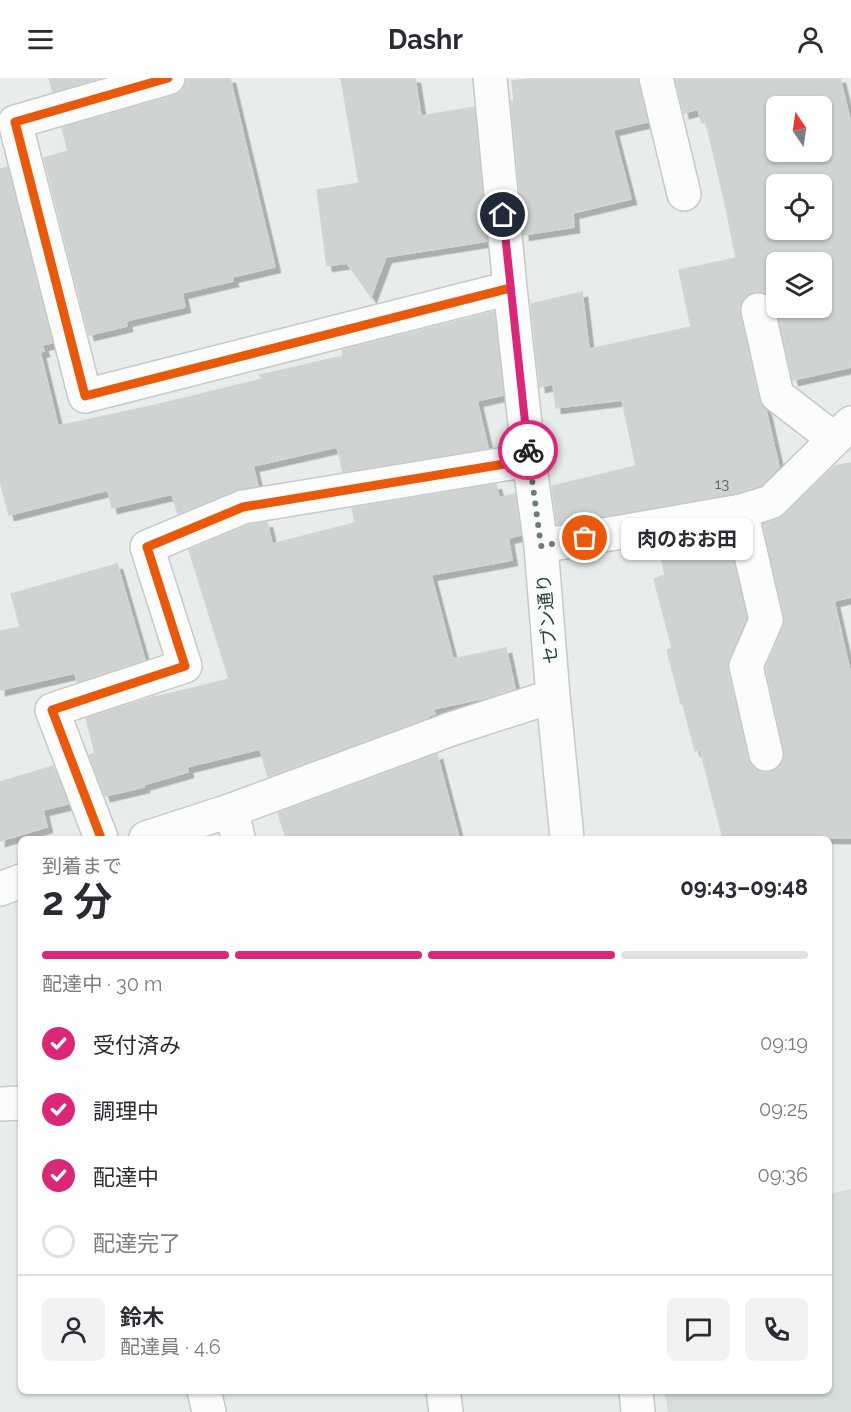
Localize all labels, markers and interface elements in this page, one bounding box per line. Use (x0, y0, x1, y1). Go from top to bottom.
icon: menu (24, 23, 57, 56)
icon: person (794, 23, 827, 56)
text: Dashr (388, 24, 463, 55)
north arrow (766, 96, 832, 162)
map controls (766, 96, 832, 318)
button: locate (766, 174, 832, 240)
pin (477, 189, 528, 240)
icon: home (486, 198, 519, 231)
button: layers (766, 252, 832, 318)
courier (498, 420, 558, 480)
icon: bike (512, 434, 545, 467)
house number: 13 (715, 475, 729, 493)
pin (559, 512, 610, 563)
callout: 肉のおお田 (621, 517, 753, 559)
icon: bag (568, 521, 601, 554)
text: 肉のおお田 (637, 527, 737, 551)
street label: セブン通り (533, 573, 561, 665)
text: 到着まで (42, 854, 122, 878)
text: 09:43–09:48 (680, 874, 808, 900)
text: 2 分 (42, 878, 112, 924)
text: 配達中 · 30 m (42, 972, 162, 996)
icon: check (42, 1027, 75, 1060)
text: 09:19 (760, 1031, 808, 1055)
text: 受付済み (93, 1032, 181, 1058)
icon: check (42, 1093, 75, 1126)
text: 09:25 (759, 1097, 808, 1121)
text: 調理中 (93, 1098, 159, 1124)
icon: check (42, 1159, 75, 1192)
text: 09:36 (758, 1163, 808, 1187)
text: 配達中 (93, 1164, 159, 1190)
text: 配達完了 (93, 1230, 181, 1256)
button: person (42, 1298, 105, 1361)
button: chat (667, 1298, 730, 1361)
button: phone (745, 1298, 808, 1361)
text: 鈴木 (120, 1304, 164, 1330)
text: 配達員 · 4.6 (120, 1335, 221, 1359)

